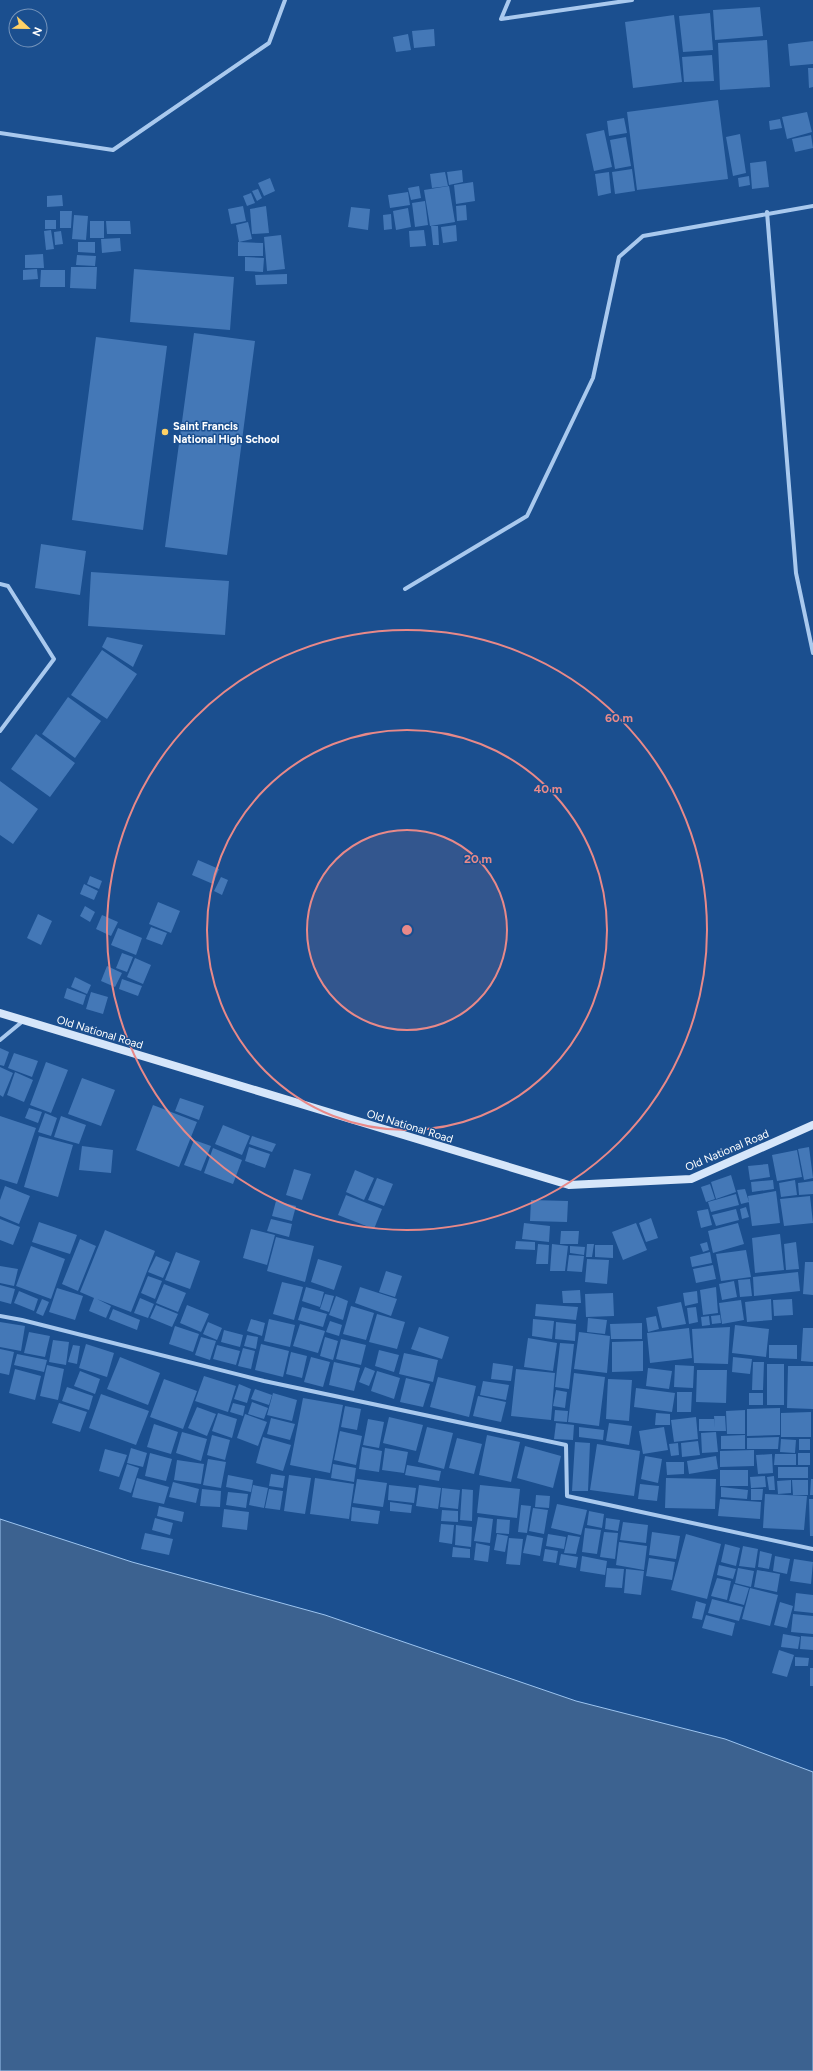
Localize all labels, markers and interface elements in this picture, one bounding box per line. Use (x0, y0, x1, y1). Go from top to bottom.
north arrow (8, 8, 48, 48)
text: N (29, 25, 44, 38)
place label: Saint Francis National High School (173, 420, 280, 446)
marker: Saint Francis National High School (160, 427, 170, 437)
text: 60 m (605, 711, 633, 725)
text: 40 m (534, 782, 562, 796)
text: 20 m (464, 852, 492, 866)
centre of rings (400, 923, 414, 937)
street label: Old National Road (55, 1013, 145, 1052)
street label: Old National Road (365, 1107, 455, 1146)
street label: Old National Road (683, 1127, 771, 1174)

